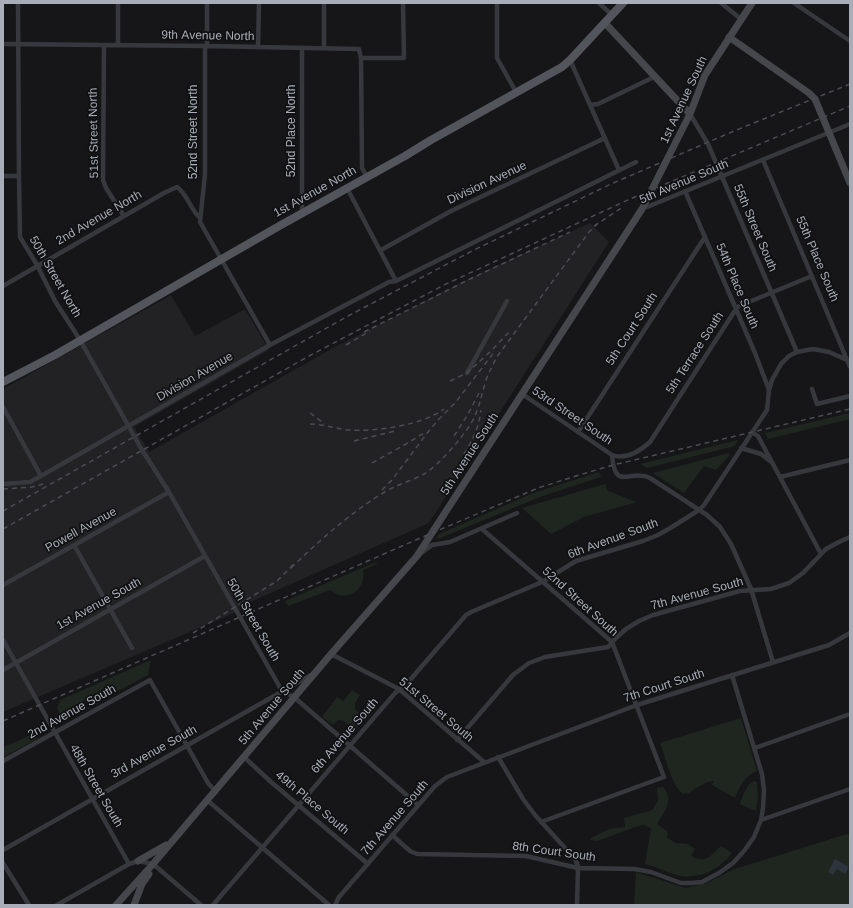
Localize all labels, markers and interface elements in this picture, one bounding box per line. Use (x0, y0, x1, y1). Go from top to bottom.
street label: 9th Avenue North (161, 28, 255, 44)
street label: 1st Avenue South (658, 54, 710, 146)
street label: 52nd Street North (187, 85, 201, 179)
street label: 52nd Place North (285, 85, 299, 177)
street label: 51st Street North (86, 88, 102, 178)
street label: 5th Avenue South (637, 157, 731, 207)
street label: Division Avenue (445, 158, 529, 208)
street label: 1st Avenue North (271, 163, 359, 221)
street label: 55th Street South (730, 182, 780, 274)
street label: 2nd Avenue North (54, 188, 144, 248)
street label: 55th Place South (793, 214, 841, 304)
street label: 50th Street North (26, 234, 84, 320)
street label: 54th Place South (713, 241, 761, 331)
street label: 5th Court South (603, 290, 661, 368)
street label: 5th Terrace South (663, 309, 727, 397)
street label: Division Avenue (154, 349, 236, 405)
street label: 53rd Street South (529, 384, 615, 448)
street label: 5th Avenue South (438, 410, 502, 498)
street label: Powell Avenue (43, 505, 119, 555)
street label: 6th Avenue South (566, 516, 660, 562)
street label: 52nd Street South (539, 564, 621, 640)
street label: 1st Avenue South (54, 575, 144, 633)
street label: 7th Avenue South (649, 575, 745, 613)
street label: 50th Street South (223, 576, 283, 664)
street label: 5th Avenue South (236, 666, 308, 748)
street label: 7th Court South (622, 666, 706, 706)
street label: 51st Street South (396, 675, 476, 745)
street label: 2nd Avenue South (25, 682, 119, 742)
street label: 6th Avenue South (308, 695, 382, 777)
street label: 3rd Avenue South (109, 722, 199, 782)
street label: 48th Street South (66, 742, 126, 830)
street label: 49th Place South (272, 768, 352, 838)
street label: 7th Avenue South (358, 777, 432, 859)
street label: 8th Court South (511, 839, 597, 865)

